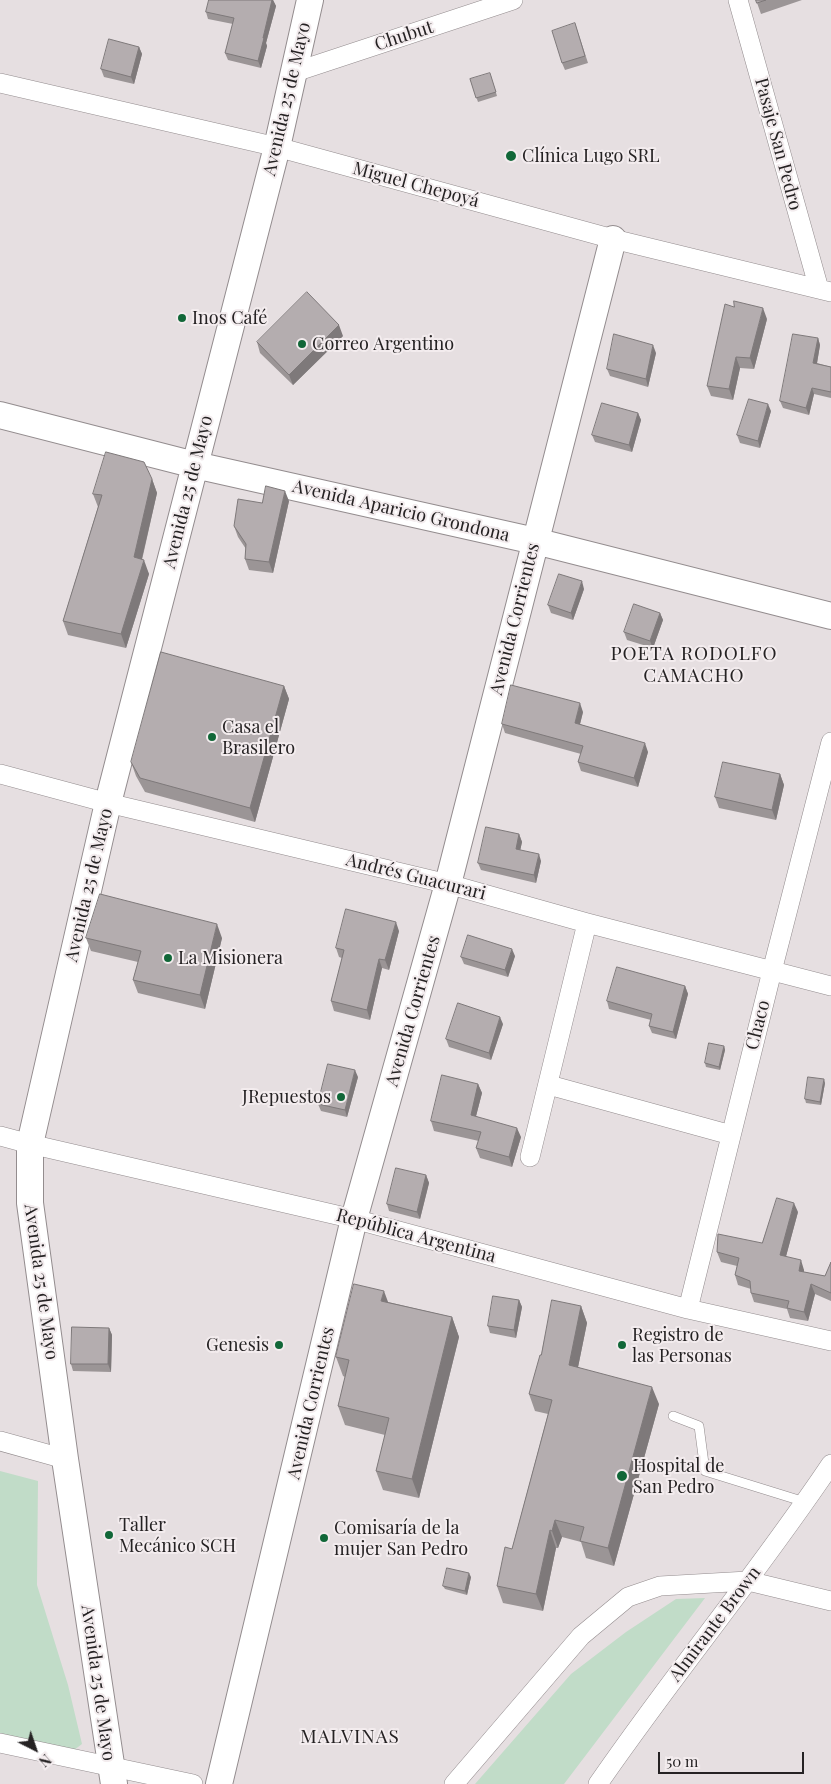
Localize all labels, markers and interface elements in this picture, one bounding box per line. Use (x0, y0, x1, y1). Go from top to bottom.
street label: Chubut (372, 16, 436, 56)
street label: Avenida 25 de Mayo (259, 20, 315, 178)
street label: Pasaje San Pedro (750, 75, 806, 213)
place label: Clínica Lugo SRL (522, 145, 660, 167)
marker: Clínica Lugo SRL (504, 149, 518, 163)
street label: Miguel Chepoyá (351, 158, 481, 212)
place label: Inos Café (192, 307, 267, 329)
marker: Inos Café (176, 312, 188, 324)
place label: Correo Argentino (312, 333, 454, 355)
marker: Correo Argentino (296, 338, 308, 350)
street label: Avenida 25 de Mayo (159, 413, 217, 571)
street label: Avenida Aparicio Grondona (290, 475, 512, 547)
street label: Avenida Corrientes (486, 541, 544, 697)
district label: POETA RODOLFO CAMACHO (609, 643, 779, 687)
place label: Casa el Brasilero (222, 716, 295, 759)
marker: Casa el Brasilero (206, 731, 218, 743)
street label: Avenida 25 de Mayo (61, 806, 117, 964)
street label: Andrés Guacurari (344, 849, 488, 905)
street label: Avenida Corrientes (381, 933, 445, 1089)
place label: La Misionera (178, 947, 283, 969)
marker: La Misionera (162, 952, 174, 964)
street label: Chaco (741, 998, 775, 1052)
place label: JRepuestos (242, 1086, 331, 1108)
marker: JRepuestos (335, 1091, 347, 1103)
street label: Avenida 25 de Mayo (19, 1203, 63, 1361)
street label: República Argentina (334, 1204, 498, 1268)
place label: Registro de las Personas (632, 1324, 732, 1366)
street label: Avenida Corrientes (283, 1325, 339, 1481)
place label: Genesis (206, 1334, 269, 1356)
marker: Genesis (273, 1339, 285, 1351)
marker: Registro de las Personas (616, 1339, 628, 1351)
place label: Hospital de San Pedro (633, 1455, 724, 1498)
marker: Hospital de San Pedro (615, 1469, 629, 1483)
place label: Taller Mecánico SCH (119, 1514, 236, 1556)
place label: Comisaría de la mujer San Pedro (334, 1517, 468, 1560)
marker: Taller Mecánico SCH (103, 1529, 115, 1541)
marker: Comisaría de la mujer San Pedro (318, 1532, 330, 1544)
street label: Almirante Brown (665, 1562, 765, 1686)
street label: Avenida 25 de Mayo (76, 1604, 120, 1762)
north arrow (10, 1724, 60, 1774)
district label: MALVINAS (299, 1726, 401, 1748)
scale bar (661, 1742, 807, 1774)
text: N (35, 1750, 55, 1771)
text: 50 m (666, 1751, 698, 1771)

